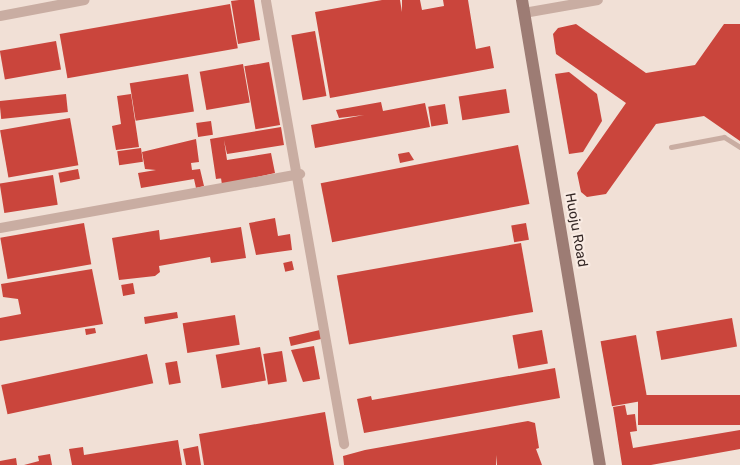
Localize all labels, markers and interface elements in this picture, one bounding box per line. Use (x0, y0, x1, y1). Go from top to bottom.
street label: Huoju Road (561, 192, 591, 268)

